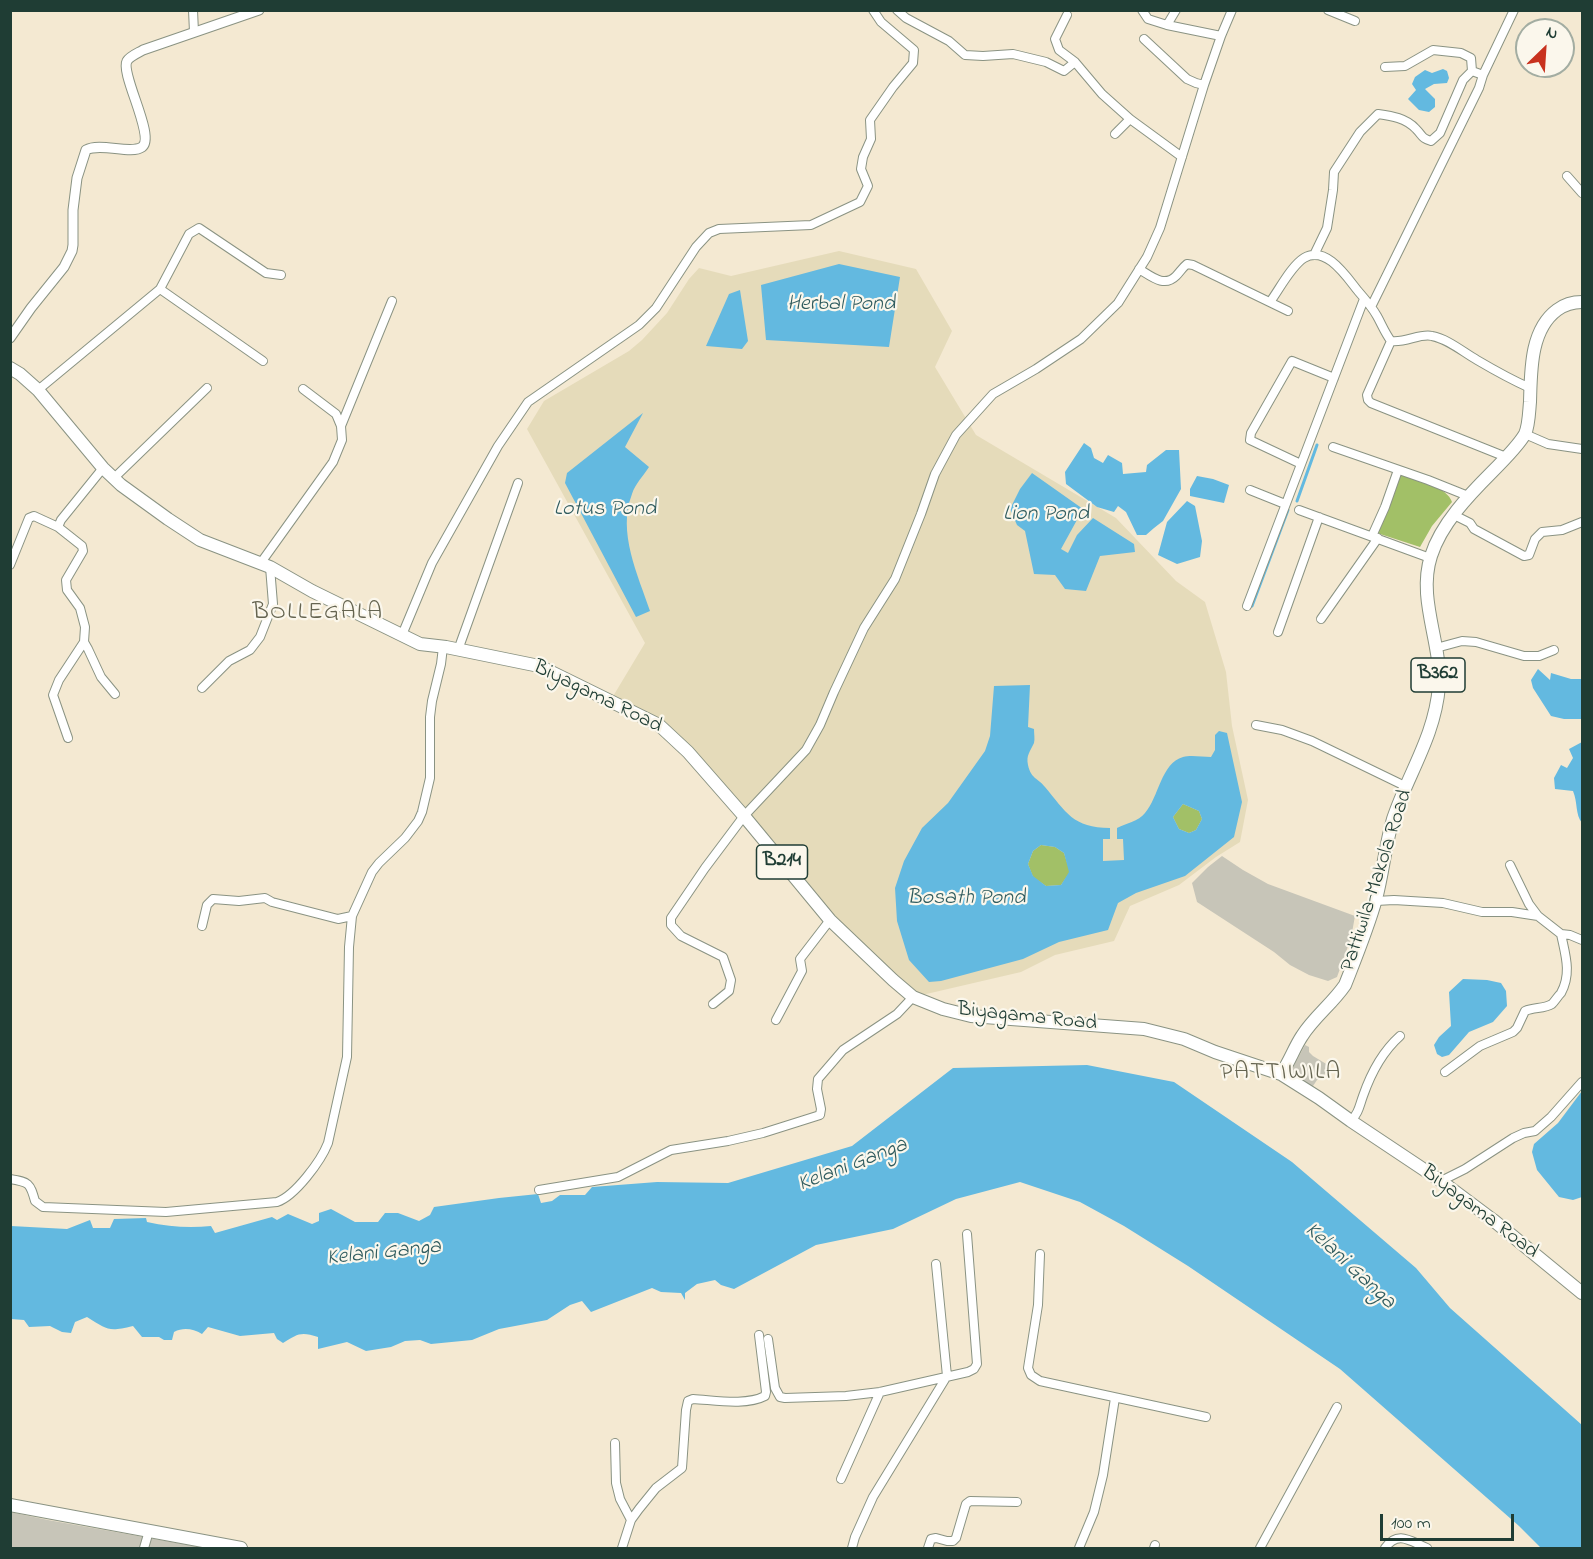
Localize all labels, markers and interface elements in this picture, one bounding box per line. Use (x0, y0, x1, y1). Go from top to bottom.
north arrow (1515, 18, 1575, 78)
text: N (1542, 20, 1562, 47)
water label: Herbal Pond (787, 292, 895, 318)
water label: Lotus Pond (554, 497, 656, 523)
water label: Lion Pond (1003, 502, 1089, 528)
district label: BOLLEGALA (252, 600, 384, 628)
street label: Biyagama Road (528, 656, 666, 740)
road number: B362 (1411, 658, 1465, 692)
street label: Pattiwila-Makola Road (1337, 787, 1419, 975)
road number: B214 (756, 845, 808, 879)
water label: Bosath Pond (907, 886, 1025, 912)
street label: Biyagama Road (956, 998, 1098, 1038)
district label: PATTIWILA (1220, 1060, 1342, 1088)
water label: Kelani Ganga (795, 1133, 911, 1199)
street label: Biyagama Road (1415, 1161, 1543, 1265)
water label: Kelani Ganga (1298, 1218, 1400, 1316)
water label: Kelani Ganga (326, 1235, 442, 1273)
scale bar (1383, 1502, 1516, 1540)
text: 100 m (1391, 1511, 1431, 1537)

